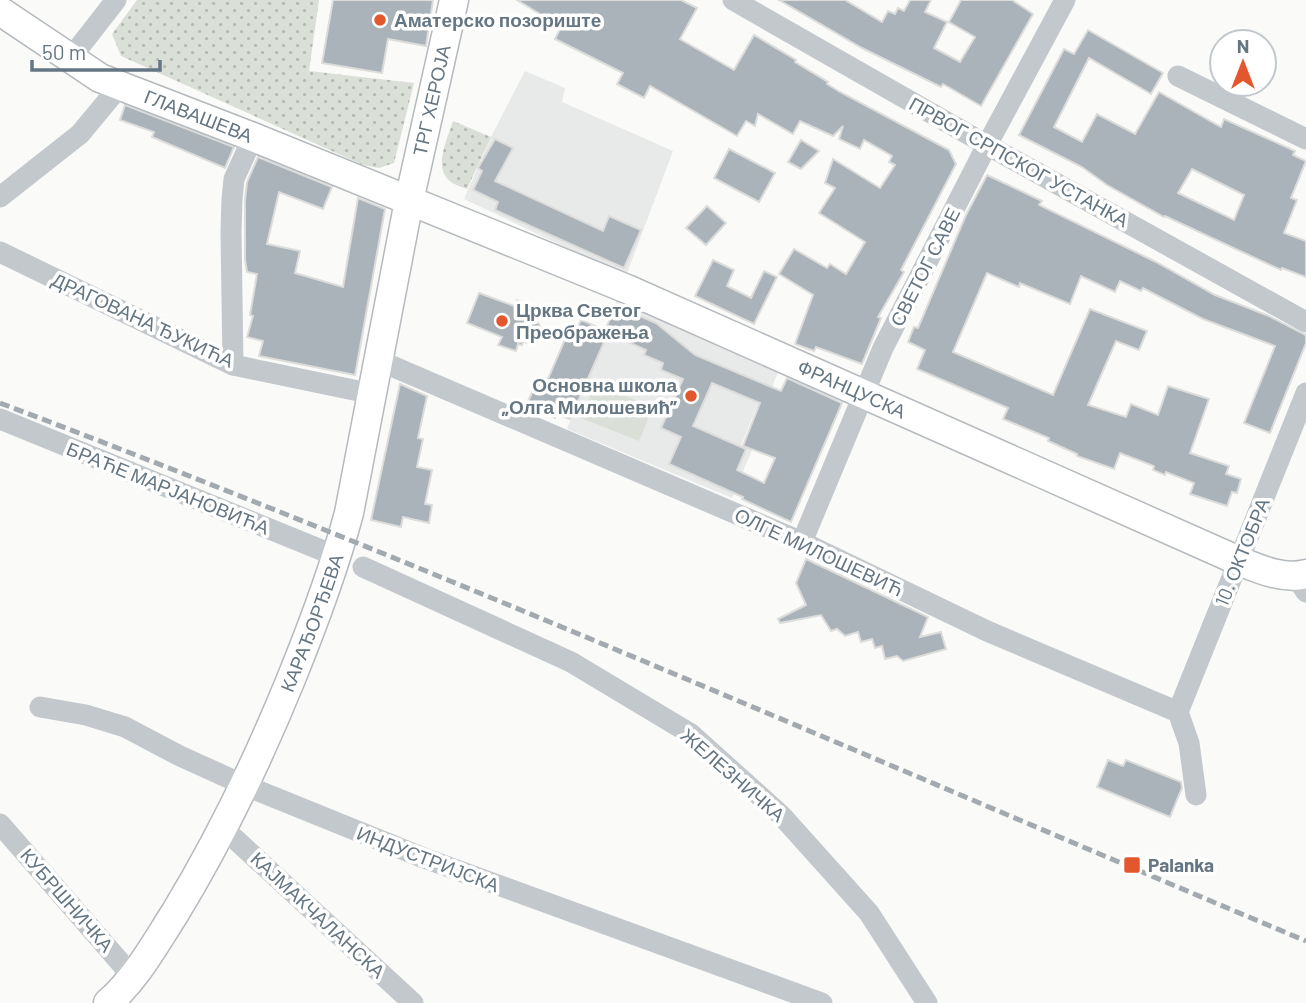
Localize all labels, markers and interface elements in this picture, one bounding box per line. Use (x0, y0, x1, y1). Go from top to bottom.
place label: Аматерско позориште (394, 8, 601, 31)
marker: Аматерско позориште (372, 12, 388, 28)
scale bar (32, 28, 159, 72)
north arrow (1208, 28, 1278, 98)
text: N (1237, 34, 1249, 57)
text: 50 m (42, 39, 86, 64)
street label: ТРГ ХЕРОЈА (408, 42, 455, 158)
street label: ГЛАВАШЕВА (141, 84, 256, 147)
street label: ПРВОГ СРПСКОГ УСТАНКА (906, 92, 1133, 232)
street label: СВЕТОГ САВЕ (885, 204, 964, 330)
street label: ДРАГОВАНА ЂУКИЋА (49, 267, 238, 372)
place label: Црква Светог Преображења (516, 298, 649, 343)
marker: Црква Светог Преображења (494, 313, 510, 329)
street label: ФРАНЦУСКА (794, 354, 910, 423)
place label: Основна школа „Олга Милошевић” (502, 373, 677, 418)
marker: Основна школа „Олга Милошевић” (683, 388, 699, 404)
street label: БРАЋЕ МАРЈАНОВИЋА (64, 436, 273, 539)
street label: 10. ОКТОБРА (1209, 494, 1274, 609)
street label: ОЛГЕ МИЛОШЕВИЋ (731, 502, 907, 601)
street label: КАРАЂОРЂЕВА (275, 550, 347, 695)
street label: ЖЕЛЕЗНИЧКА (677, 723, 790, 826)
street label: ИНДУСТРИЈСКА (354, 821, 503, 896)
street label: КУБРШНИЧКА (16, 843, 119, 956)
street label: КАЈМАКЧАЛАНСКА (247, 847, 390, 983)
place label: Palanka (1148, 853, 1214, 876)
marker: Palanka (1122, 855, 1142, 875)

